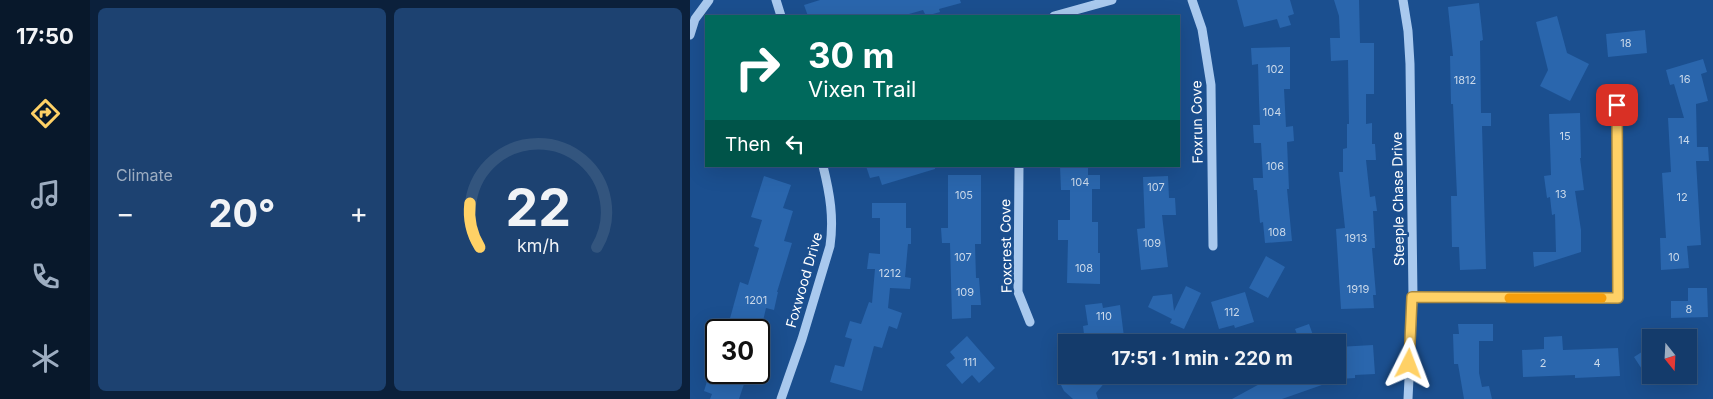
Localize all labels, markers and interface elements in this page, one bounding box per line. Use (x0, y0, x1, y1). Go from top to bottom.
text: 17:50 (16, 23, 74, 49)
text: 30 m (808, 34, 894, 76)
icon: right (725, 35, 790, 100)
house number: 18 (1620, 36, 1632, 50)
house number: 102 (1266, 62, 1284, 76)
house number: 16 (1679, 72, 1691, 86)
house number: 1812 (1454, 73, 1476, 87)
text: Vixen Trail (808, 76, 916, 102)
street label: Foxrun Cove (1187, 80, 1206, 164)
pin (1596, 84, 1638, 126)
icon: arrive (1603, 91, 1631, 119)
icon: directions (28, 96, 63, 131)
house number: 104 (1263, 105, 1281, 119)
house number: 15 (1559, 129, 1571, 143)
icon: left (781, 130, 809, 158)
street label: Steeple Chase Drive (1388, 132, 1407, 266)
text: Then (725, 133, 771, 156)
house number: 14 (1678, 133, 1690, 147)
house number: 106 (1266, 159, 1284, 173)
text: Climate (116, 165, 173, 185)
house number: 104 (1071, 175, 1089, 189)
text: 22 (505, 176, 571, 239)
icon: music (28, 177, 63, 212)
house number: 107 (1147, 180, 1165, 194)
house number: 13 (1555, 187, 1567, 201)
house number: 105 (955, 188, 973, 202)
text: 20° (208, 190, 276, 236)
house number: 12 (1676, 190, 1688, 204)
text: − (116, 196, 135, 230)
text: + (349, 196, 368, 230)
street label: Foxcrest Cove (996, 199, 1015, 293)
house number: 108 (1268, 225, 1286, 239)
street label: Foxwood Drive (782, 230, 825, 330)
house number: 1913 (1345, 231, 1367, 245)
text: km/h (517, 235, 559, 256)
house number: 109 (1143, 236, 1161, 250)
house number: 107 (954, 250, 972, 264)
house number: 10 (1668, 250, 1680, 264)
icon: phone (28, 259, 63, 294)
house number: 108 (1075, 261, 1093, 275)
house number: 1212 (879, 266, 901, 280)
house number: 1919 (1347, 282, 1369, 296)
house number: 109 (956, 285, 974, 299)
house number: 1201 (745, 293, 767, 307)
house number: 8 (1686, 302, 1693, 316)
house number: 112 (1224, 305, 1240, 319)
house number: 110 (1096, 309, 1112, 323)
speed limit sign: 30 (705, 319, 770, 384)
north arrow (1642, 329, 1698, 384)
map controls (1642, 329, 1697, 384)
position arrow (1382, 337, 1434, 389)
icon: climate (28, 341, 63, 376)
text: 17:51 · 1 min · 220 m (1111, 347, 1293, 370)
house number: 111 (963, 355, 977, 369)
house number: 2 (1540, 356, 1546, 370)
house number: 4 (1593, 356, 1601, 370)

